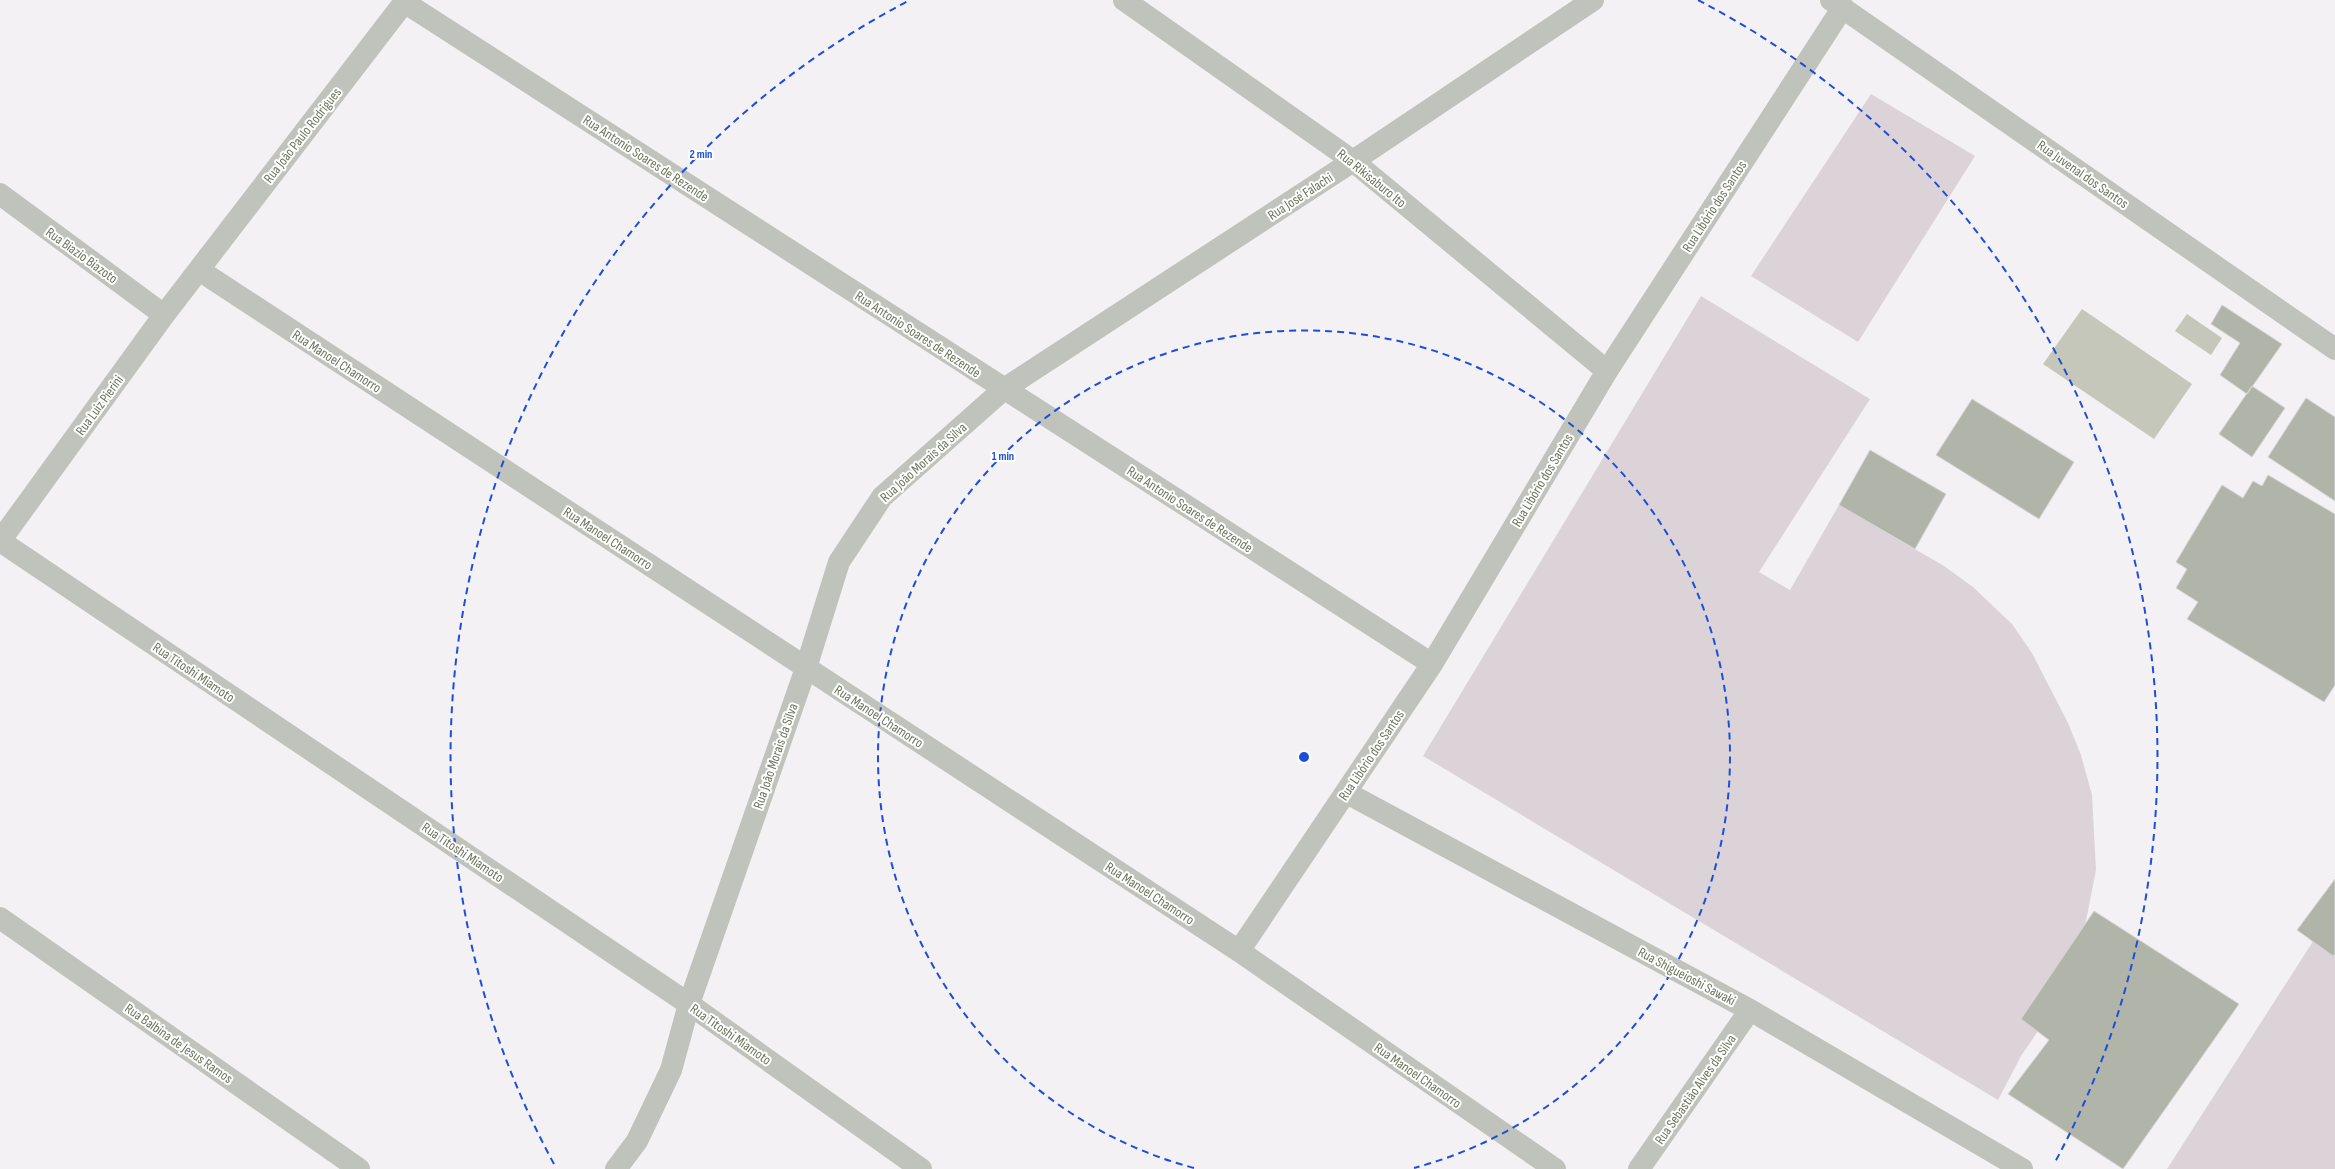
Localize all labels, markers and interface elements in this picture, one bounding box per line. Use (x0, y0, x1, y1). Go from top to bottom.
street label: Rua João Paulo Rodrigues (260, 84, 345, 186)
street label: Rua Antonio Soares de Rezende (580, 111, 712, 205)
street label: Rua Juvenal dos Santos (2034, 137, 2131, 212)
street label: Rua Rikisaburo Ito (1334, 145, 1410, 211)
text: 2 min (690, 147, 712, 162)
street label: Rua Libório dos Santos (1679, 157, 1750, 255)
street label: Rua José Falachi (1265, 169, 1336, 224)
street label: Rua Biazio Biazoto (42, 224, 121, 287)
street label: Rua Antonio Soares de Rezende (852, 287, 984, 381)
street label: Rua Manoel Chamorro (289, 326, 384, 397)
street label: Rua Luiz Pierini (72, 372, 127, 439)
street label: Rua João Morais da Silva (877, 419, 970, 506)
street label: Rua Libório dos Santos (1508, 431, 1577, 530)
text: 1 min (992, 449, 1014, 464)
street label: Rua Antonio Soares de Rezende (1124, 462, 1256, 556)
street label: Rua Manoel Chamorro (560, 503, 655, 574)
street label: Rua Titoshi Miamoto (150, 639, 238, 706)
street label: Rua Manoel Chamorro (831, 681, 926, 752)
street label: Rua João Morais da Silva (749, 701, 801, 811)
street label: Rua Libório dos Santos (1335, 707, 1408, 804)
centre of rings (1297, 750, 1311, 764)
street label: Rua Titoshi Miamoto (419, 819, 507, 886)
street label: Rua Manoel Chamorro (1102, 858, 1197, 929)
street label: Rua Shigueioshi Sawaki (1635, 944, 1739, 1009)
street label: Rua Balbina de Jesus Ramos (121, 1000, 236, 1087)
street label: Rua Titoshi Miamoto (687, 1000, 775, 1069)
street label: Rua Sebastião Alves da Silva (1651, 1031, 1740, 1148)
street label: Rua Manoel Chamorro (1371, 1039, 1465, 1112)

